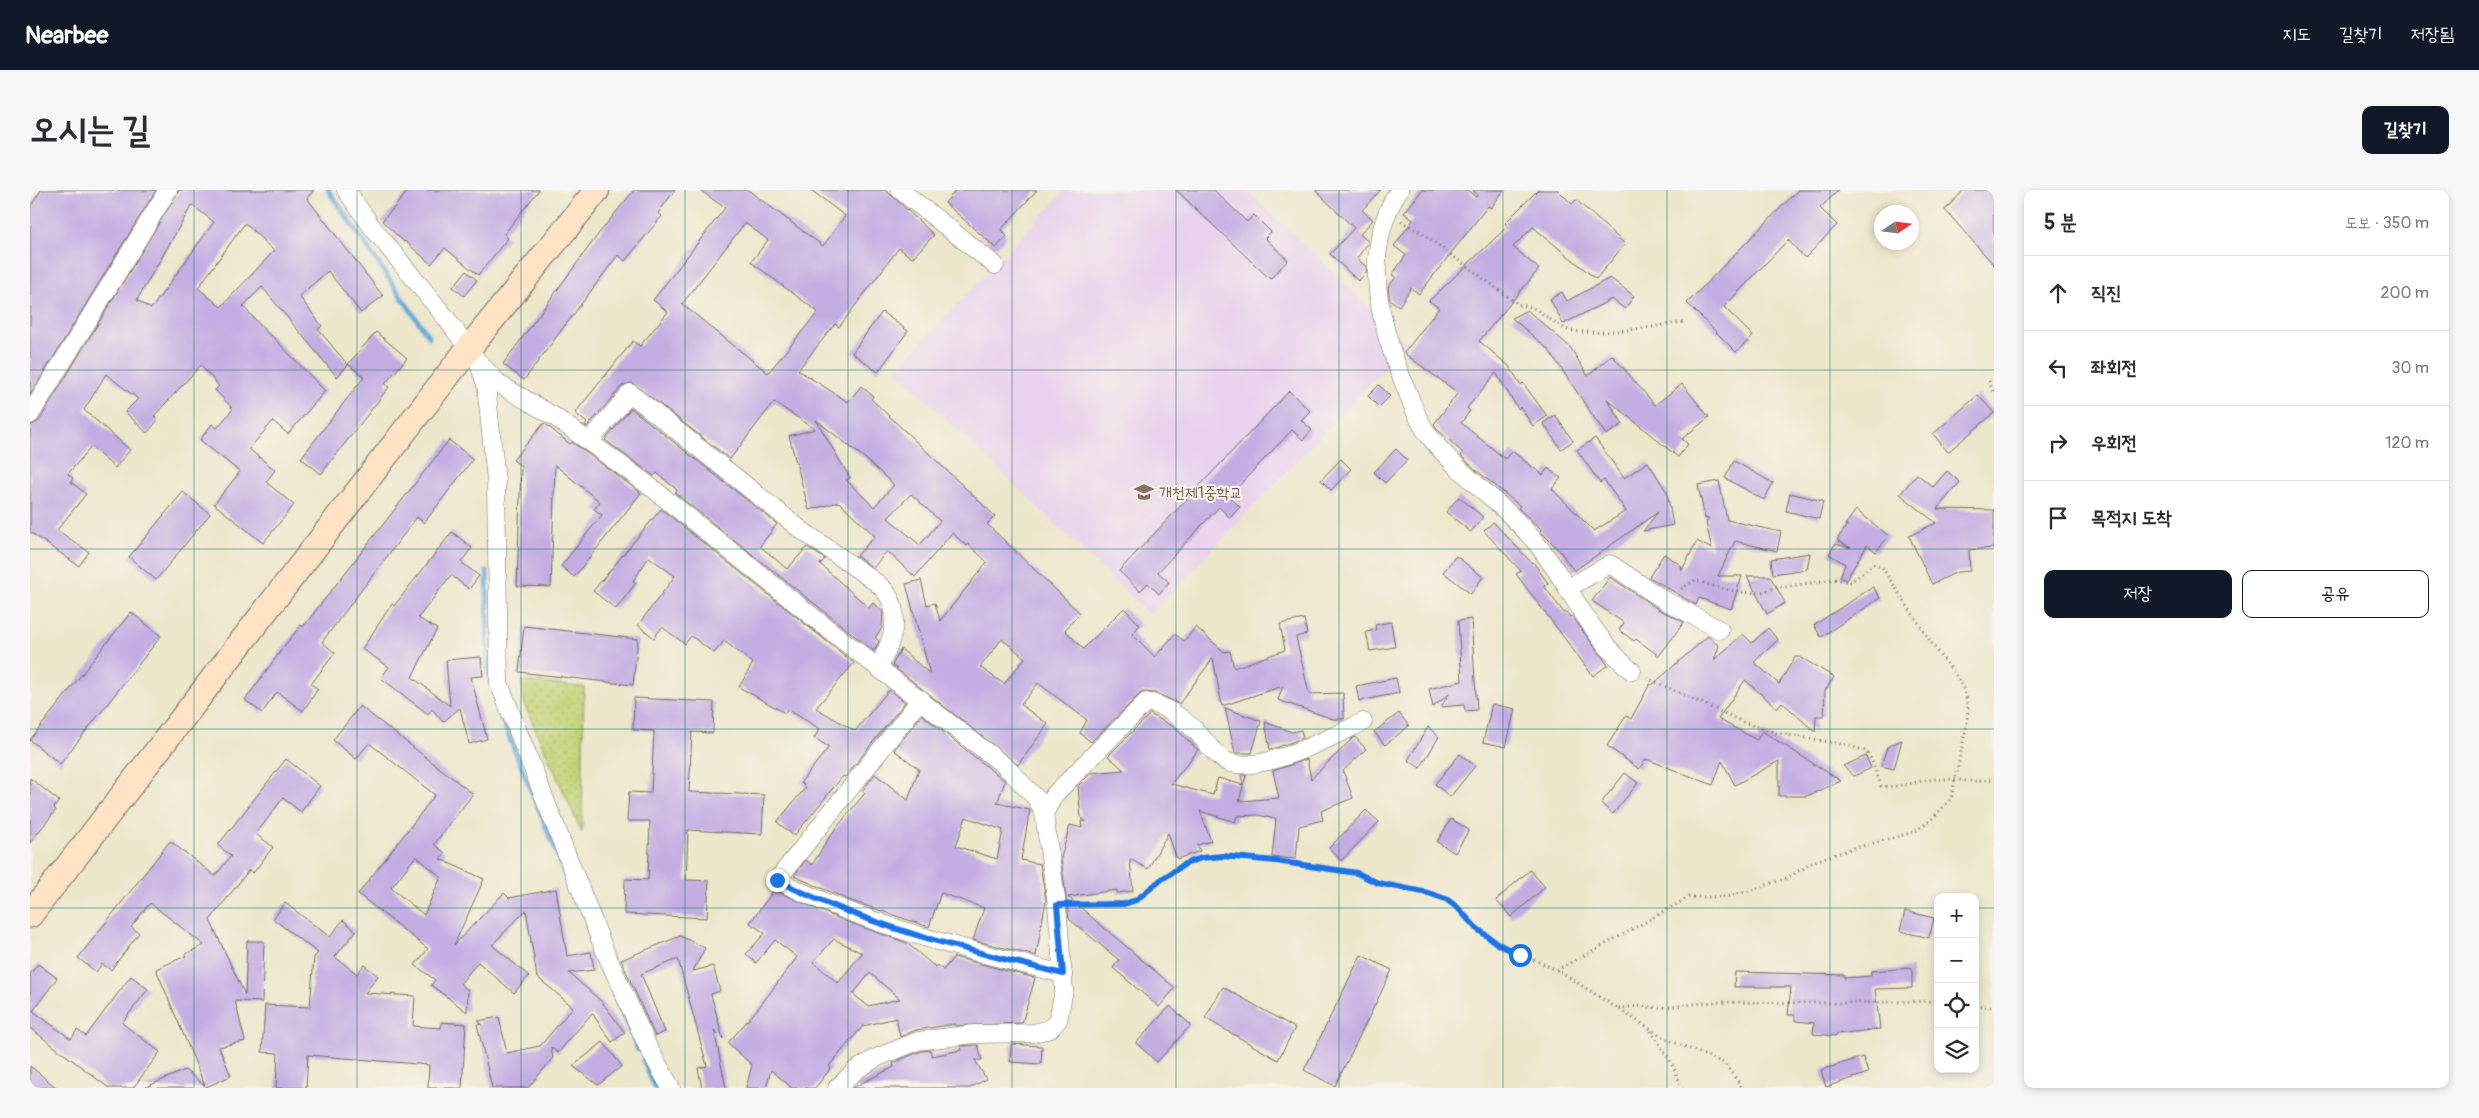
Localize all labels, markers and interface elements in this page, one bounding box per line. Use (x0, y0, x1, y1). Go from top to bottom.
text: Nearbee (25, 21, 108, 50)
text: 지도 (2282, 23, 2311, 46)
text: 길찾기 (2339, 23, 2383, 46)
text: 저장됨 (2411, 23, 2454, 46)
button: 길찾기 (2362, 106, 2449, 154)
text: 오시는 길 (30, 108, 150, 152)
north arrow (1874, 205, 1919, 250)
text: 5 분 (2044, 209, 2077, 236)
text: 도보 · 350 m (2345, 213, 2429, 233)
icon: ahead (2044, 279, 2072, 307)
text: 직진 (2091, 281, 2122, 305)
text: 200 m (2381, 283, 2429, 303)
icon: left (2044, 354, 2072, 382)
text: 좌회전 (2091, 356, 2137, 380)
text: 30 m (2391, 358, 2429, 378)
icon: right (2044, 429, 2072, 457)
text: 우회전 (2091, 431, 2137, 455)
text: 120 m (2385, 433, 2429, 453)
school or university icon: 개천제1중학교 (1133, 481, 1155, 503)
place label: 개천제1중학교 (1159, 483, 1243, 503)
icon: arrive (2044, 504, 2072, 532)
text: 목적지 도착 (2091, 506, 2172, 530)
button: 저장 (2044, 570, 2232, 618)
button: 공유 (2242, 570, 2429, 618)
route end (766, 869, 789, 892)
map controls (1934, 893, 1979, 1073)
button: + (1934, 893, 1979, 938)
button: − (1934, 938, 1979, 983)
route start (1509, 944, 1532, 967)
button: locate (1934, 983, 1979, 1028)
button: layers (1934, 1028, 1979, 1073)

